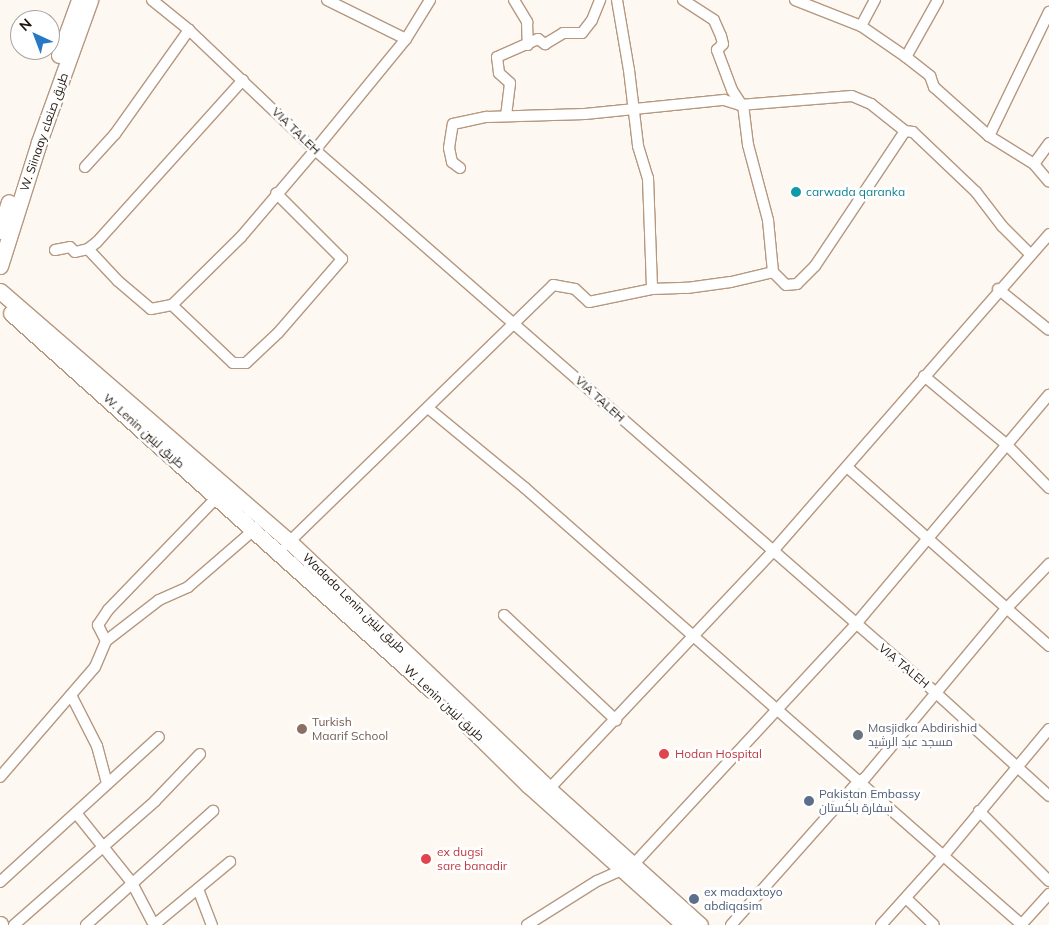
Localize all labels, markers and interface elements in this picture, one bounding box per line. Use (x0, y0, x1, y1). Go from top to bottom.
north arrow (10, 10, 60, 60)
text: N (15, 15, 35, 35)
street label: W. Siinaay طريق صنعاء (17, 71, 71, 193)
street label: VIA TALEH (269, 105, 323, 157)
place label: carwada qaranka (806, 185, 905, 199)
marker: carwada qaranka (790, 186, 802, 198)
street label: VIA TALEH (572, 373, 628, 425)
street label: W. Lenin طريق لينين (100, 391, 188, 471)
street label: Wadada Lenin طريق لينين (299, 550, 409, 656)
street label: VIA TALEH (876, 641, 932, 691)
street label: W. Lenin طريق لينين (401, 662, 487, 744)
place label: Turkish Maarif School (312, 715, 388, 743)
place label: Masjidka Abdirishid مسجد عبد الرشيد (868, 721, 977, 749)
marker: Turkish Maarif School (296, 723, 308, 735)
marker: Masjidka Abdirishid مسجد عبد الرشيد (852, 729, 864, 741)
marker: Hodan Hospital (657, 747, 671, 761)
place label: Hodan Hospital (675, 747, 762, 761)
place label: Pakistan Embassy سفارة باكستان (819, 787, 920, 815)
marker: Pakistan Embassy سفارة باكستان (803, 795, 815, 807)
place label: ex dugsi sare banadir (437, 845, 507, 873)
marker: ex dugsi sare banadir (419, 852, 433, 866)
place label: ex madaxtoyo abdiqasim (704, 885, 783, 913)
marker: ex madaxtoyo abdiqasim (688, 893, 700, 905)

